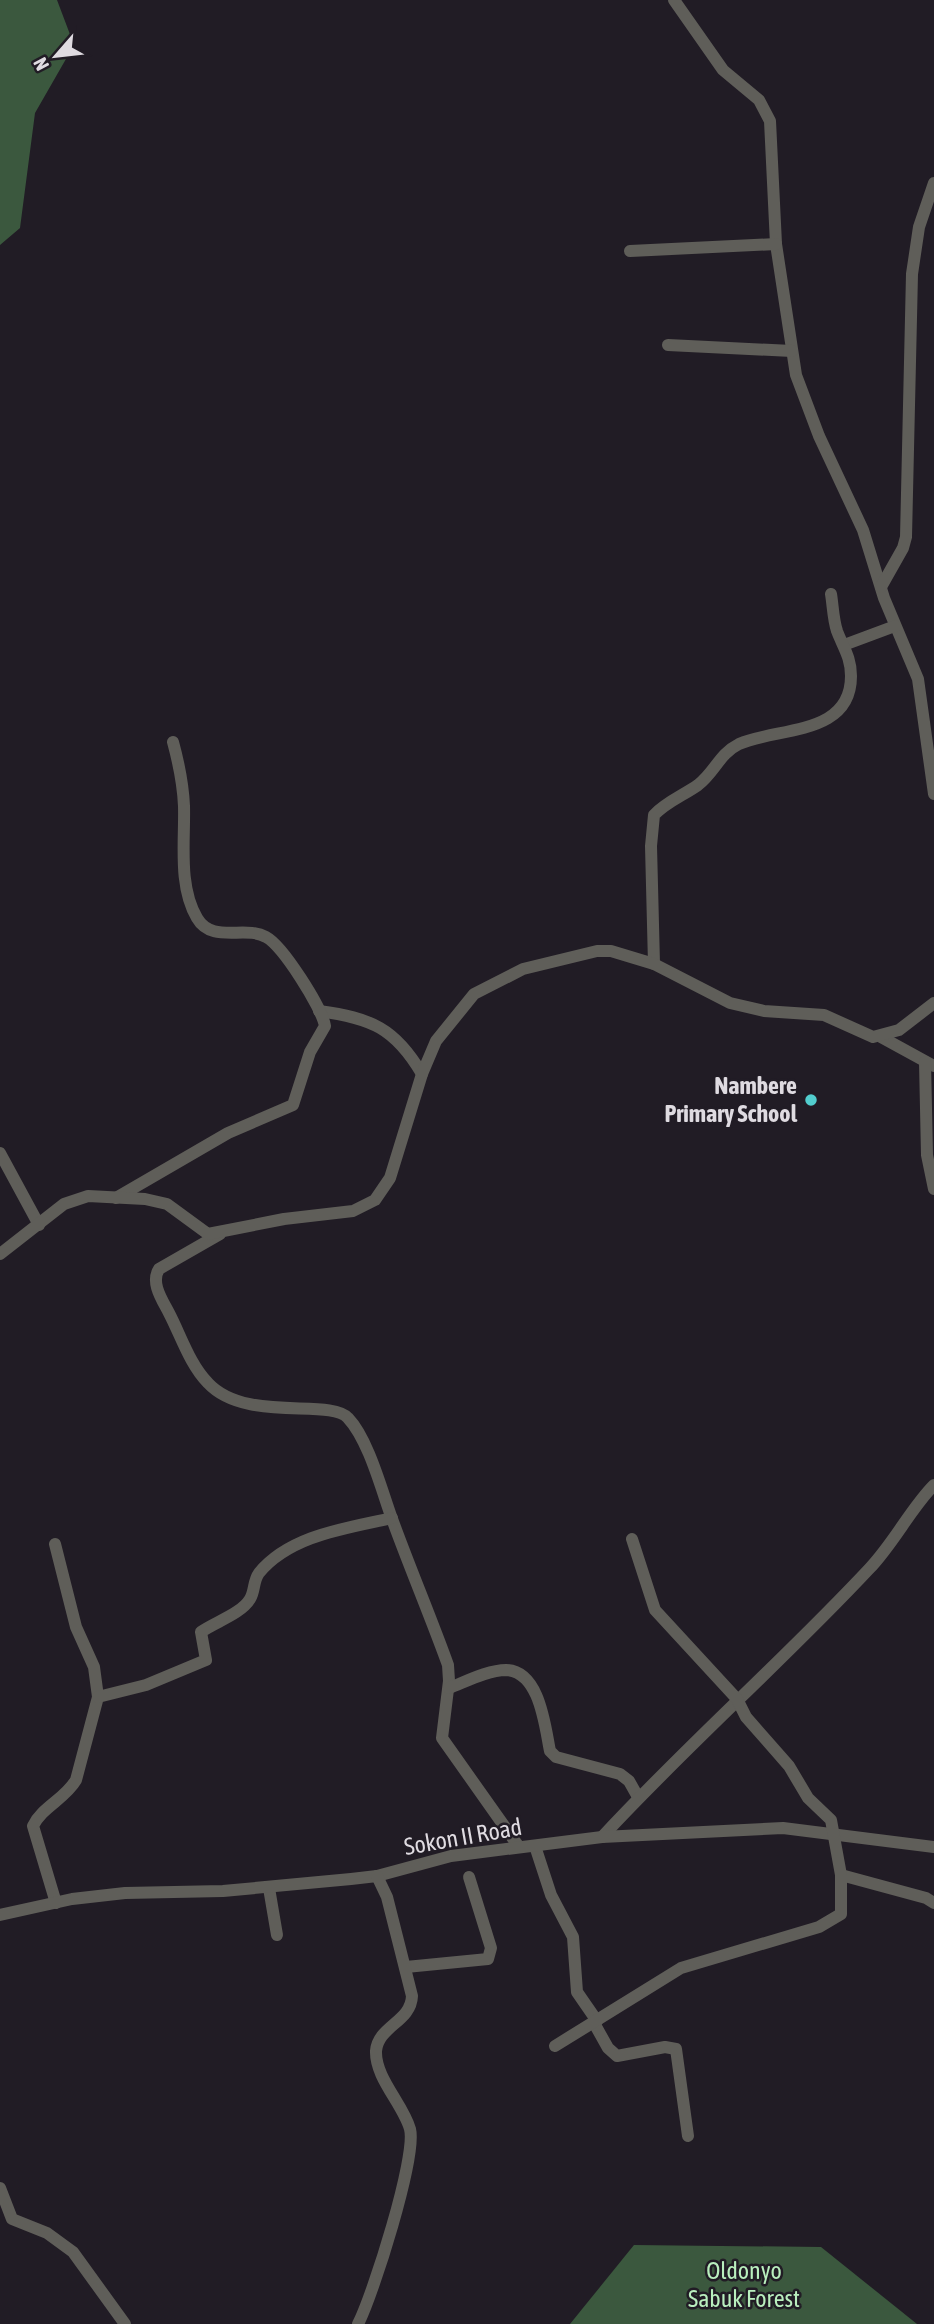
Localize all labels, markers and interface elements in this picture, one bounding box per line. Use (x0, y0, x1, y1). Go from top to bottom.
north arrow (21, 21, 91, 91)
text: N (29, 54, 53, 74)
place label: Nambere Primary School (664, 1072, 798, 1127)
marker: Nambere Primary School (803, 1092, 819, 1108)
street label: Sokon II Road (402, 1813, 524, 1860)
park label: Oldonyo Sabuk Forest (688, 2257, 800, 2312)

